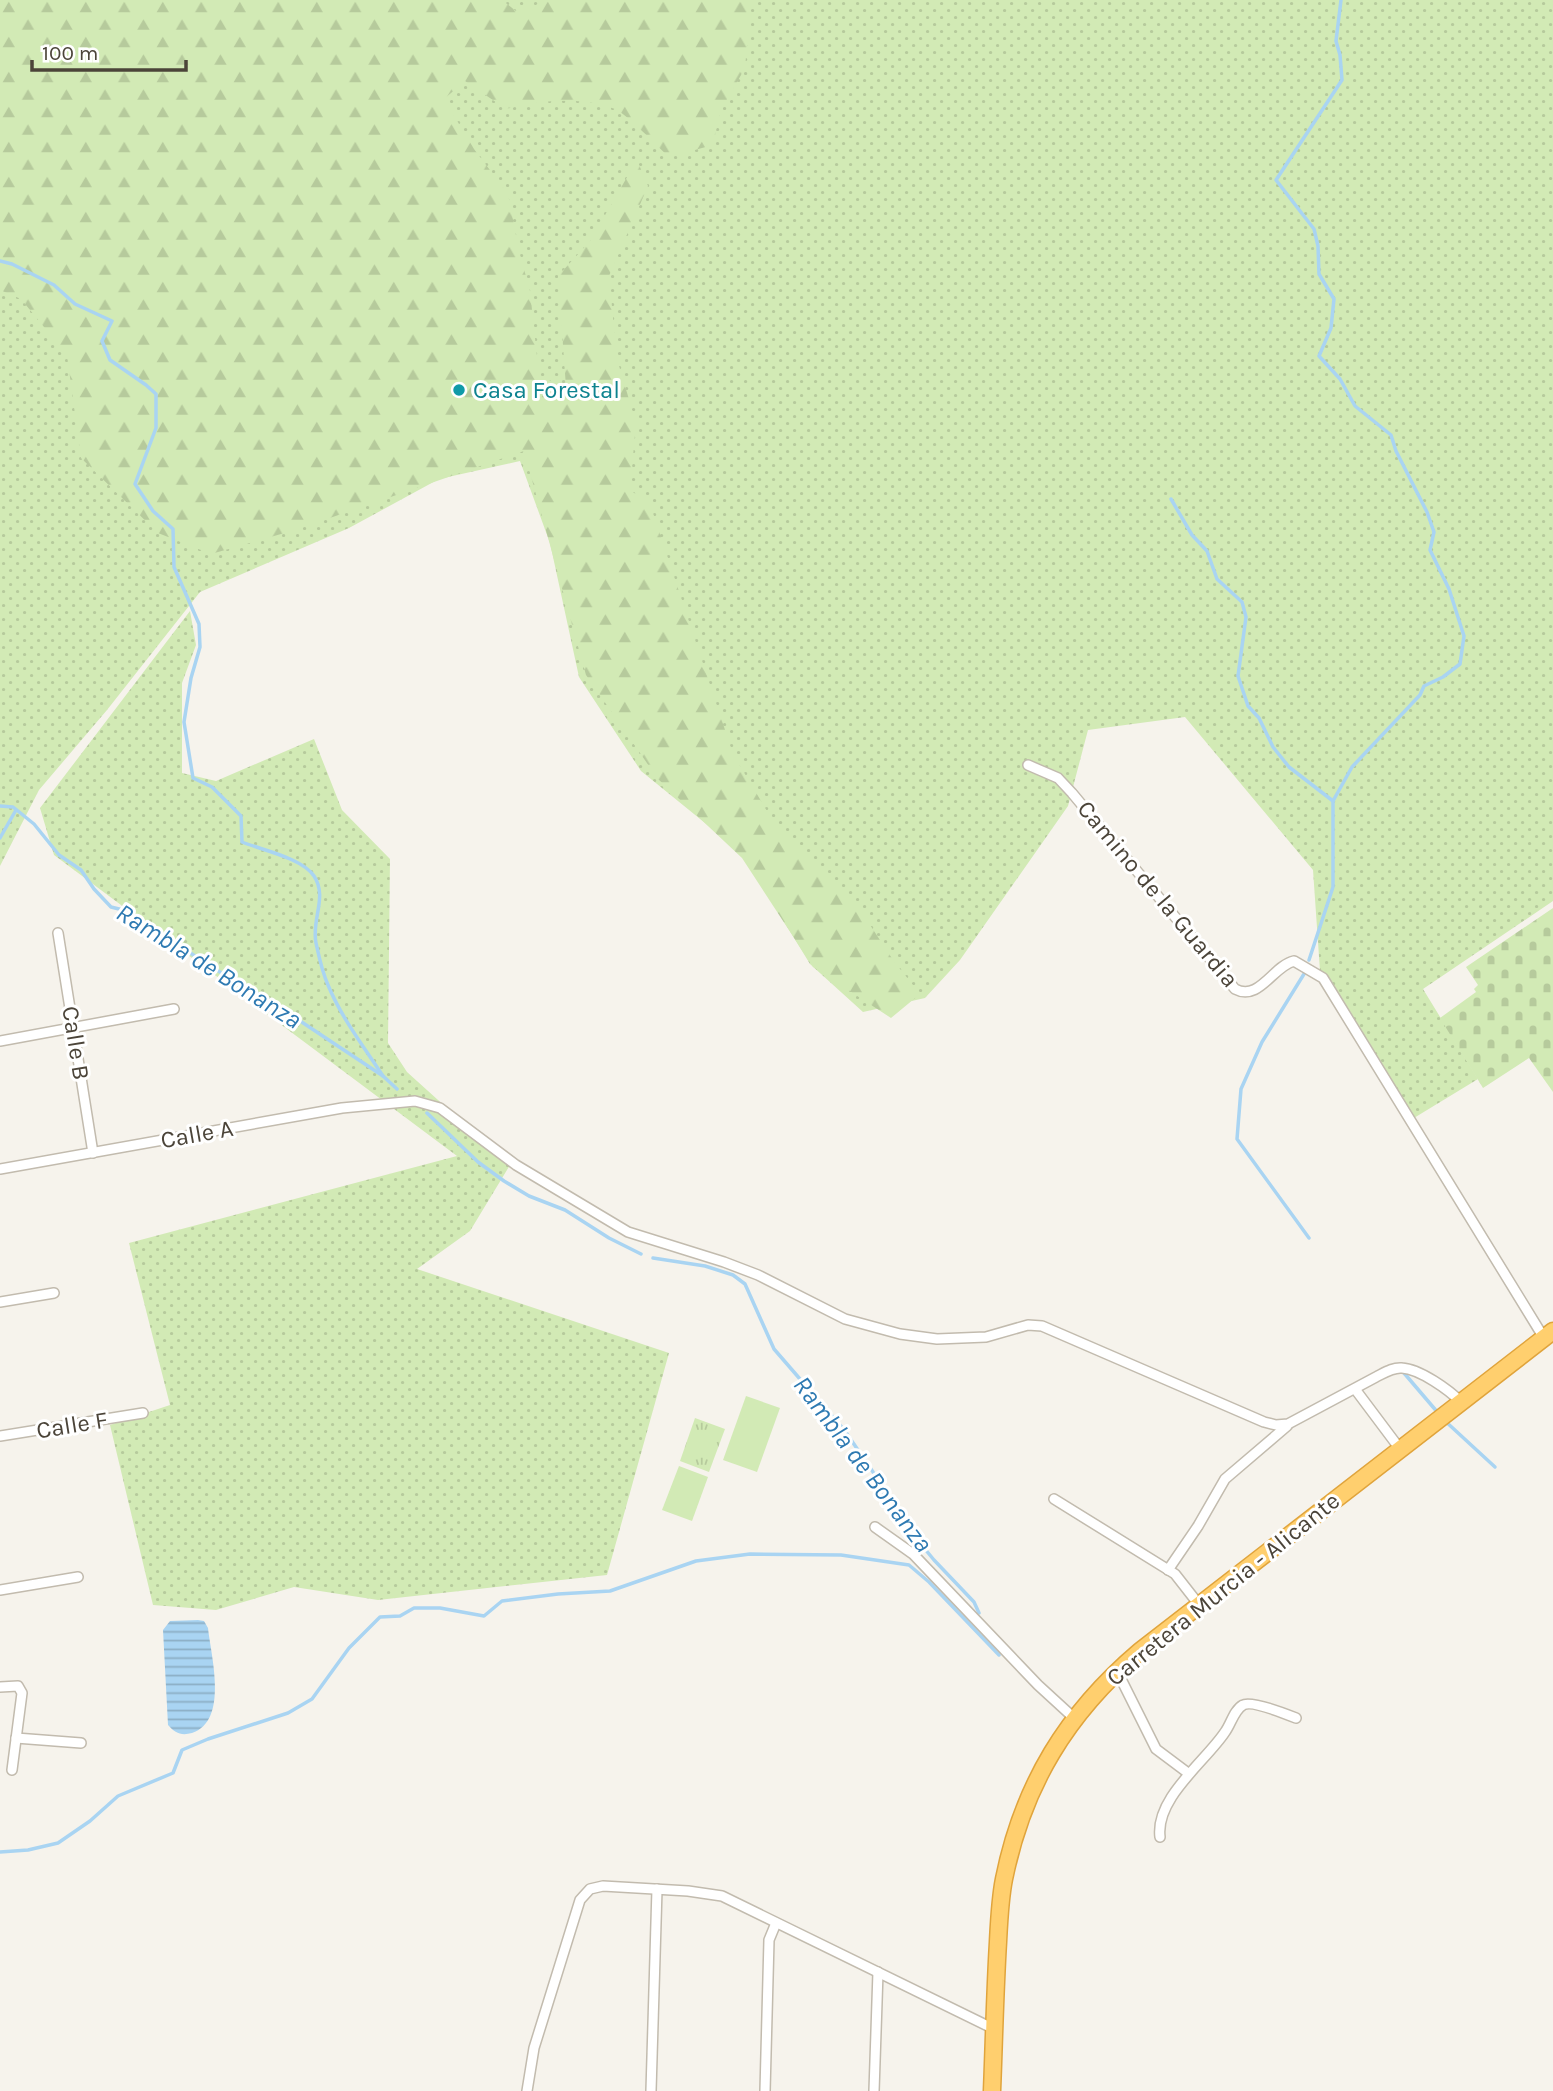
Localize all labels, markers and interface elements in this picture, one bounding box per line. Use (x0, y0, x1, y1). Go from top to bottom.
scale bar (32, 28, 186, 72)
text: 100 m (42, 41, 99, 65)
place label: Casa Forestal (473, 376, 620, 404)
marker: Casa Forestal (451, 382, 467, 398)
street label: Camino de la Guardia (1072, 795, 1244, 993)
water label: Rambla de Bonanza (111, 897, 307, 1035)
street label: Calle B (56, 1004, 96, 1082)
street label: Calle A (159, 1114, 236, 1154)
water label: Rambla de Bonanza (787, 1370, 939, 1558)
street label: Calle F (34, 1406, 110, 1444)
street label: Carretera Murcia - Alicante (1101, 1486, 1345, 1692)

